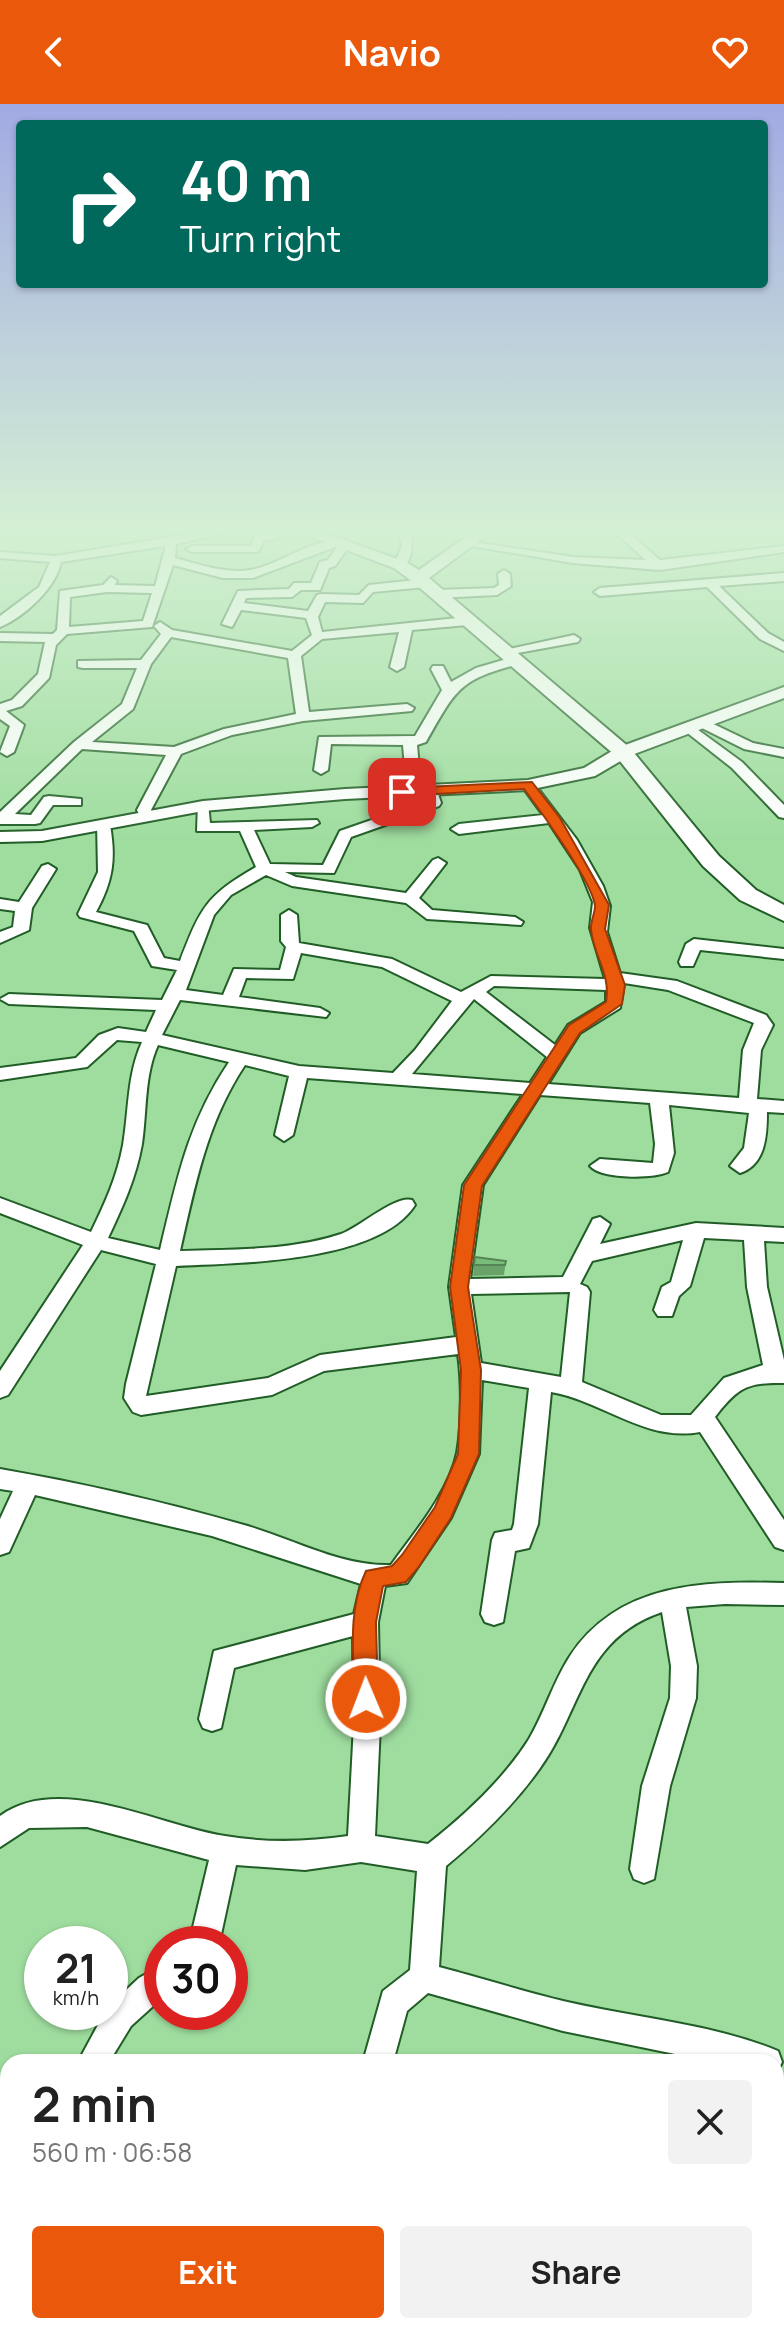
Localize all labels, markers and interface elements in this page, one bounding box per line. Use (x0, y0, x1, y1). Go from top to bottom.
text: Navio (343, 28, 441, 77)
icon: back (32, 30, 76, 74)
icon: heart (708, 30, 752, 74)
text: 40 m (180, 141, 312, 218)
icon: right (48, 152, 152, 256)
text: Turn right (180, 214, 341, 263)
pin (368, 758, 436, 826)
icon: arrive (380, 770, 424, 814)
position arrow (324, 1657, 408, 1741)
speed limit sign: 30 (144, 1926, 248, 2030)
text: 21 (55, 1940, 97, 1995)
text: km/h (53, 1984, 99, 2011)
text: 2 min (32, 2071, 157, 2136)
button: close (668, 2080, 752, 2164)
text: 560 m · 06:58 (32, 2134, 192, 2170)
button: Exit (32, 2226, 384, 2318)
button: Share (400, 2226, 752, 2318)

